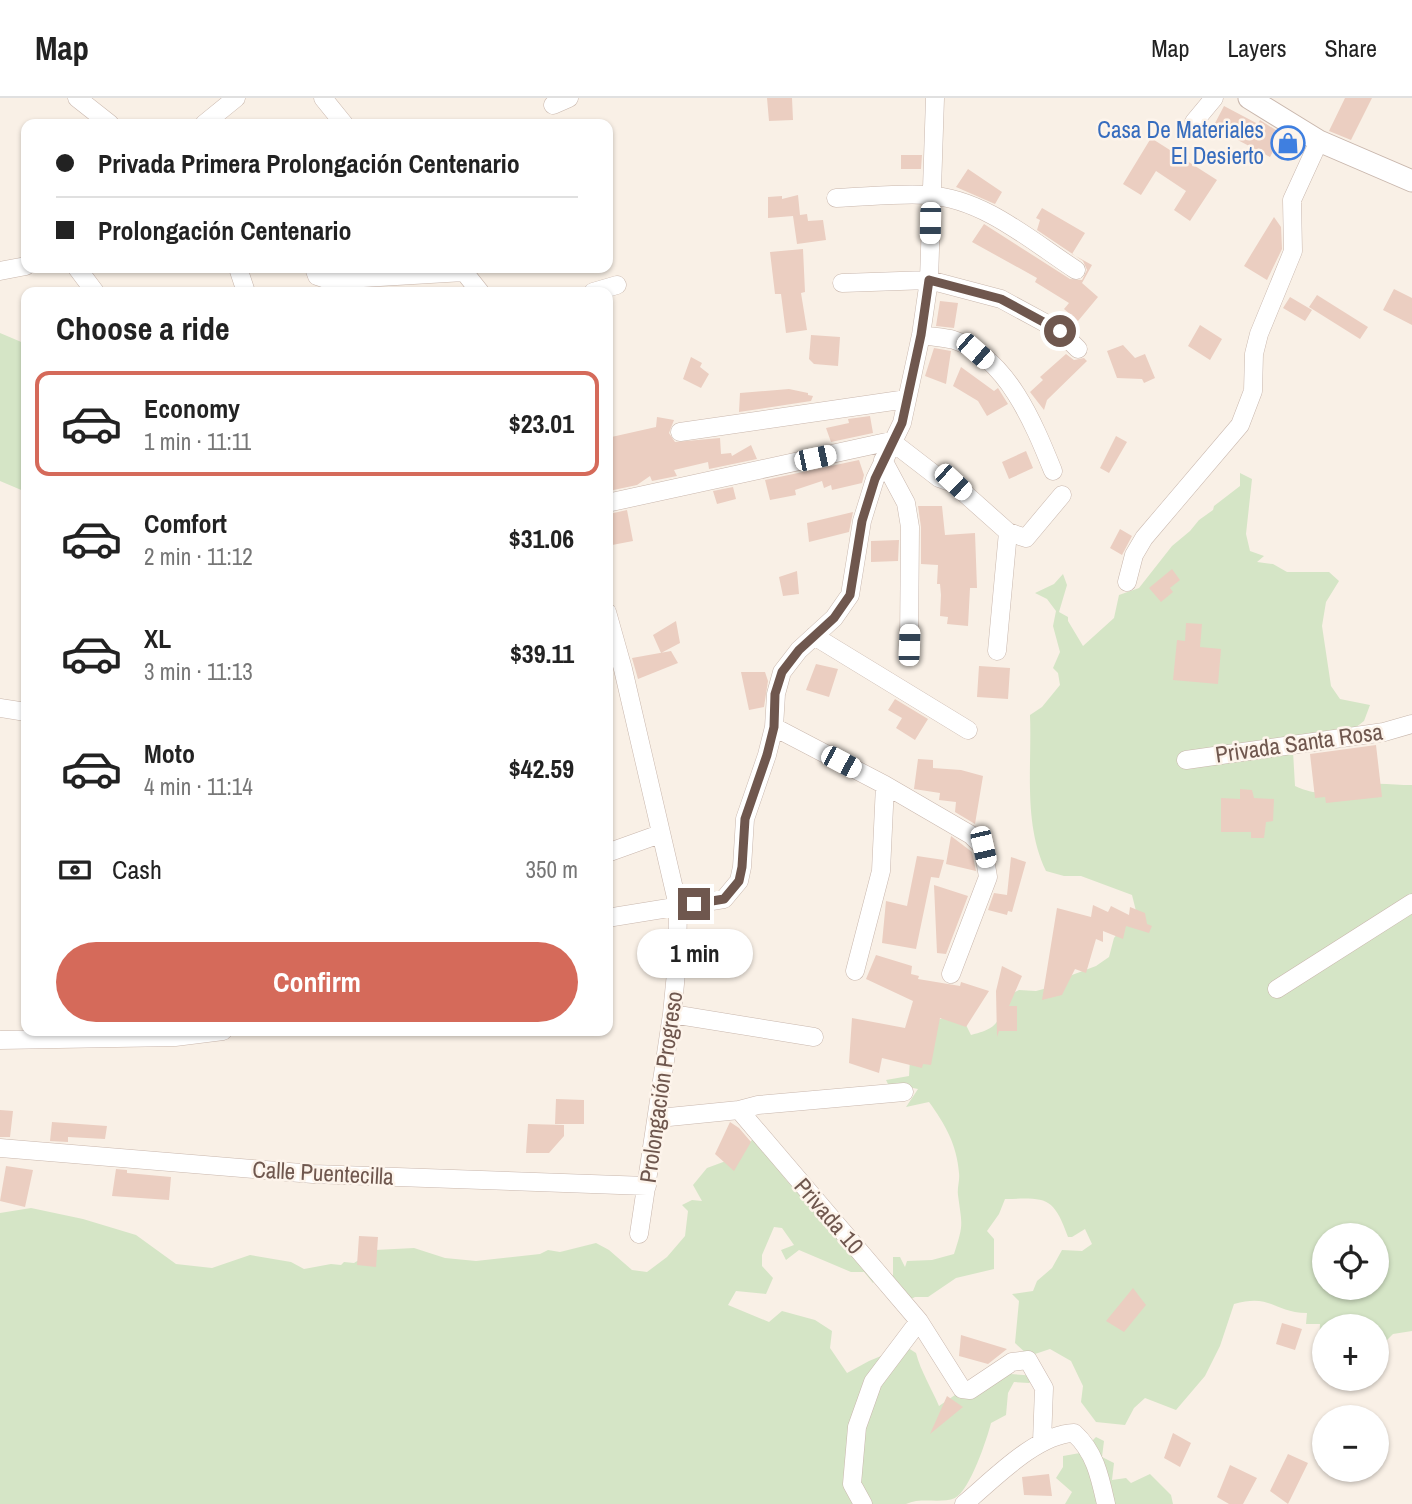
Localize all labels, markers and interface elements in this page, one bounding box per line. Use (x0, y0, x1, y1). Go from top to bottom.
text: Map (35, 26, 89, 70)
text: Map (1151, 32, 1189, 64)
text: Layers (1227, 32, 1286, 64)
text: Share (1324, 32, 1377, 64)
place label: Casa De Materiales El Desierto (1097, 114, 1264, 171)
shop icon: Casa De Materiales El Desierto (1269, 124, 1307, 162)
text: Privada Primera Prolongación Centenario (98, 146, 520, 181)
car (920, 202, 941, 244)
text: Prolongación Centenario (98, 213, 352, 248)
text: Choose a ride (56, 307, 230, 350)
route start (1044, 315, 1076, 347)
car (953, 329, 998, 373)
text: Economy (144, 391, 240, 426)
icon: car (60, 392, 123, 455)
text: $23.01 (509, 406, 574, 441)
text: 1 min · 11:11 (144, 426, 251, 457)
car (793, 443, 838, 473)
car (931, 460, 976, 504)
text: Comfort (144, 506, 227, 541)
icon: car (60, 507, 123, 570)
text: $31.06 (509, 521, 574, 556)
text: 2 min · 11:12 (144, 541, 253, 572)
text: XL (144, 621, 171, 656)
icon: car (60, 622, 123, 685)
car (898, 624, 921, 666)
text: $39.11 (510, 636, 574, 671)
text: 3 min · 11:13 (144, 656, 253, 687)
street label: Privada Santa Rosa (1213, 715, 1385, 770)
text: Moto (144, 736, 195, 771)
icon: car (60, 737, 123, 800)
car (818, 743, 865, 781)
text: $42.59 (509, 751, 574, 786)
text: 4 min · 11:14 (144, 771, 253, 802)
car (969, 824, 998, 870)
icon: cash (56, 851, 94, 889)
text: Cash (112, 852, 162, 887)
text: 350 m (526, 854, 578, 885)
route end (678, 888, 710, 920)
callout: 1 min (636, 928, 752, 978)
text: 1 min (670, 938, 720, 969)
button: Confirm (56, 942, 578, 1022)
street label: Prolongación Progreso (632, 989, 689, 1185)
street label: Calle Puentecilla (252, 1153, 395, 1192)
street label: Privada 10 (788, 1171, 871, 1260)
map controls (1312, 1223, 1389, 1482)
button: locate (1312, 1223, 1389, 1300)
button: + (1312, 1314, 1389, 1391)
button: − (1312, 1405, 1389, 1482)

